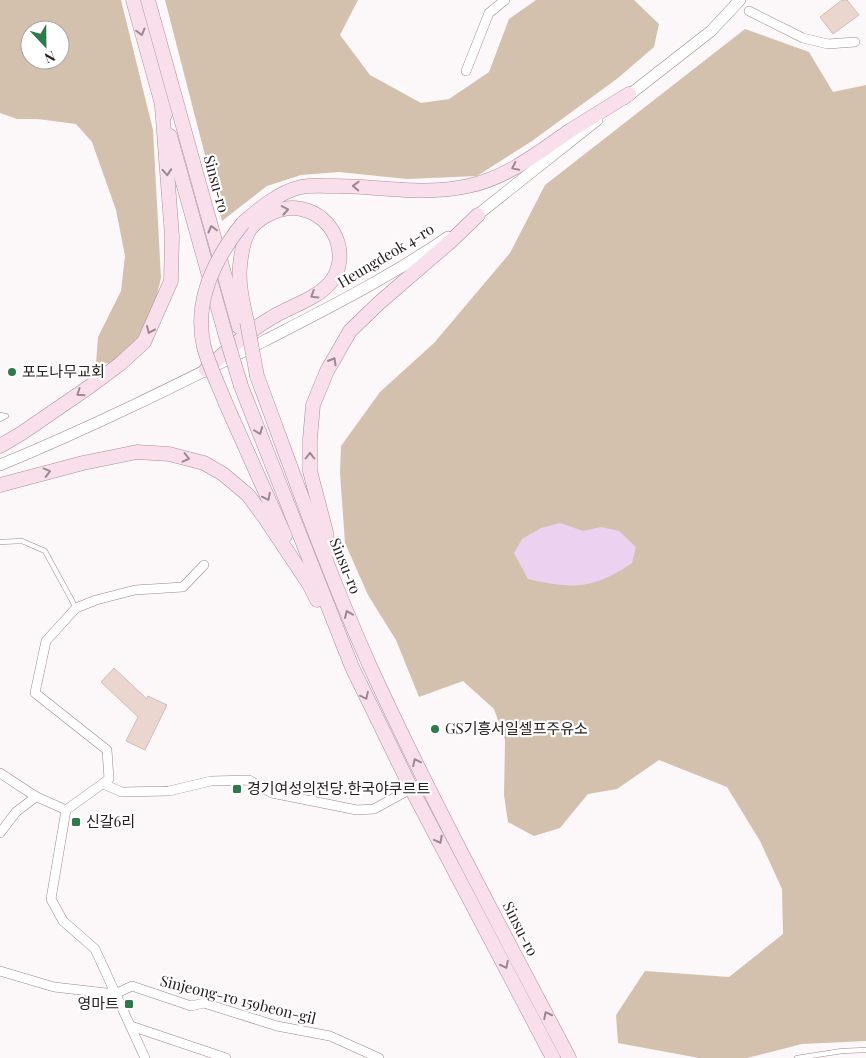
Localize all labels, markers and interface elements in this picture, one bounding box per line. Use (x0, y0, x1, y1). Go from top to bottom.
north arrow (20, 20, 70, 70)
one-way arrow (136, 27, 146, 35)
text: N (42, 47, 58, 68)
street label: Sinsu-ro (200, 153, 234, 215)
one-way arrow (511, 161, 520, 172)
one-way arrow (161, 169, 172, 177)
one-way arrow (352, 181, 360, 192)
one-way arrow (281, 205, 289, 216)
street label: Heungdeok 4-ro (333, 218, 437, 292)
one-way arrow (207, 226, 217, 234)
one-way arrow (311, 288, 320, 298)
one-way arrow (145, 325, 156, 334)
one-way arrow (327, 357, 337, 366)
place label: 포도나무교회 (22, 361, 105, 381)
marker: 포도나무교회 (6, 366, 18, 378)
one-way arrow (76, 387, 86, 396)
one-way arrow (253, 426, 263, 435)
one-way arrow (181, 452, 190, 463)
one-way arrow (305, 452, 315, 460)
one-way arrow (43, 467, 51, 478)
one-way arrow (261, 492, 271, 501)
street label: Sinsu-ro (326, 535, 366, 597)
one-way arrow (343, 610, 354, 619)
one-way arrow (359, 690, 369, 699)
place label: GS기흥서일셀프주유소 (445, 718, 588, 738)
marker: GS기흥서일셀프주유소 (429, 723, 441, 735)
one-way arrow (412, 758, 422, 767)
place label: 경기여성의전당.한국야쿠르트 (247, 778, 430, 798)
marker: 경기여성의전당.한국야쿠르트 (231, 783, 243, 795)
place label: 신갈6리 (86, 811, 135, 831)
marker: 신갈6리 (70, 816, 82, 828)
one-way arrow (433, 835, 443, 844)
street label: Sinsu-ro (499, 898, 543, 959)
one-way arrow (499, 960, 509, 969)
street label: Sinjeong-ro 159beon-gil (158, 970, 318, 1028)
place label: 영마트 (78, 993, 119, 1013)
marker: 영마트 (123, 998, 135, 1010)
one-way arrow (543, 1011, 553, 1020)

